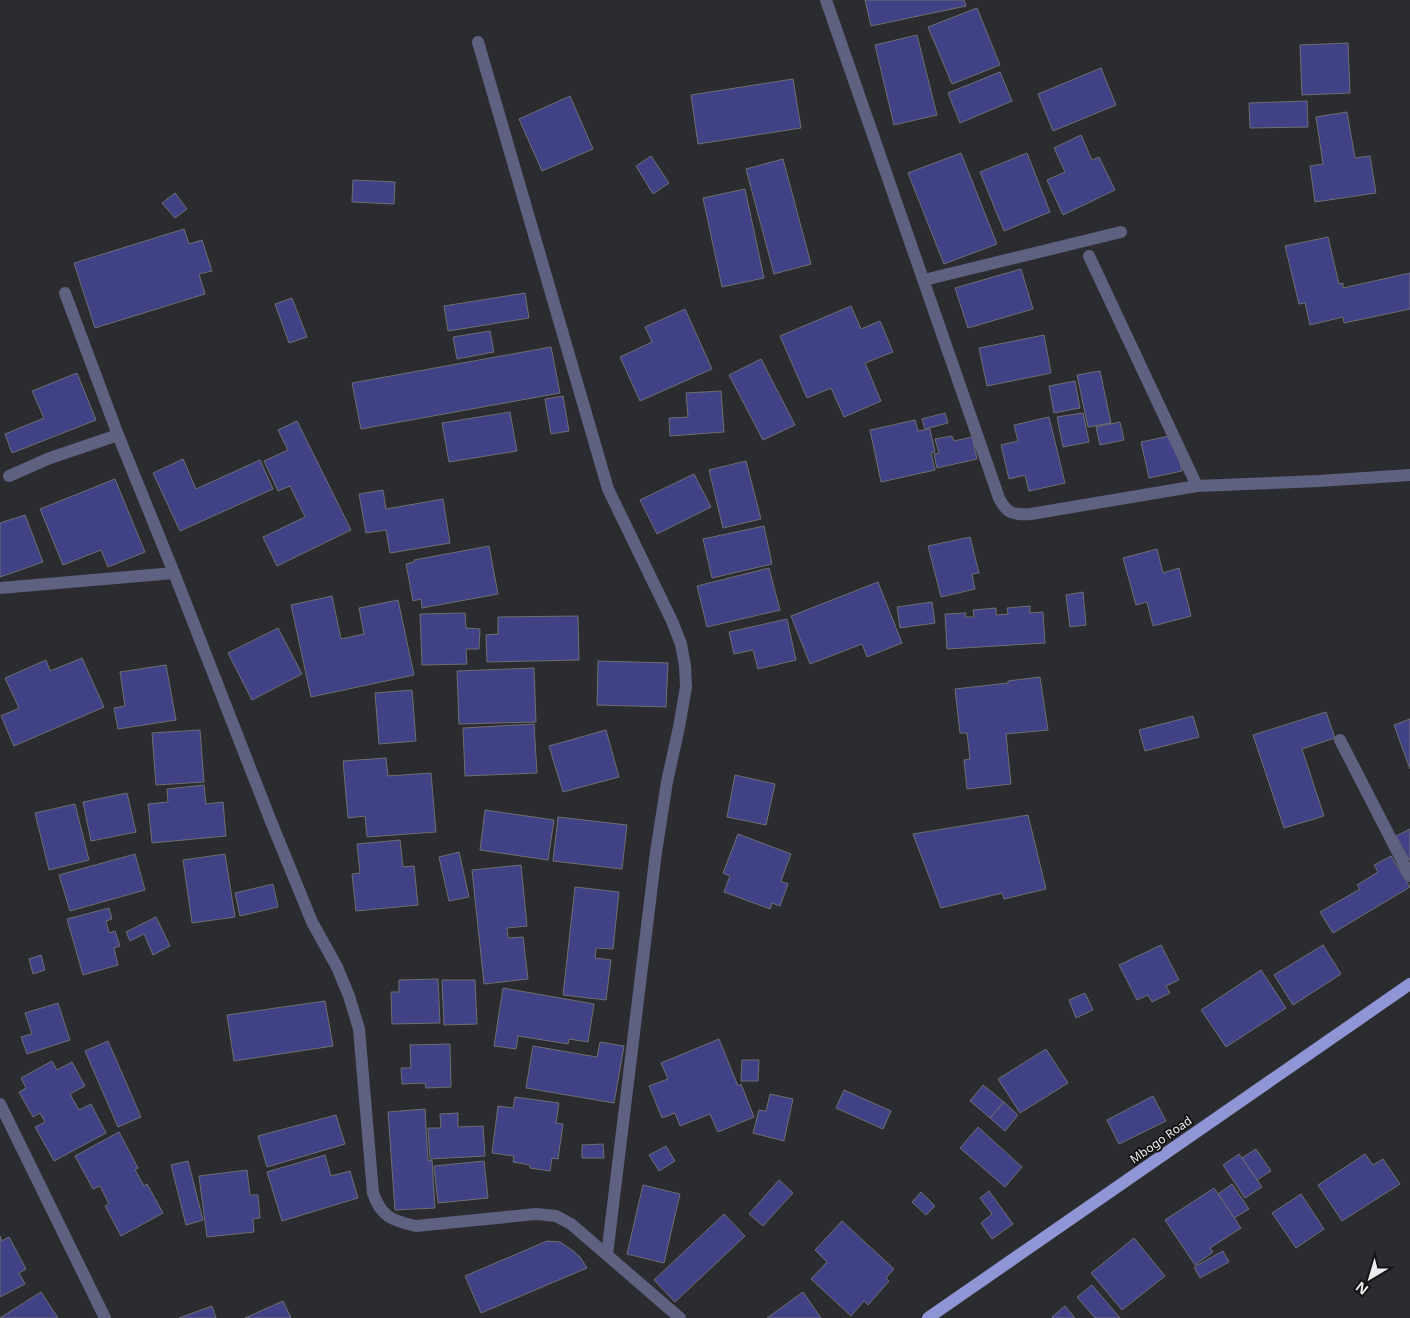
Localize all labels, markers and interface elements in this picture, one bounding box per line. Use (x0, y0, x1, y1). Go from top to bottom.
street label: Mbogo Road (1126, 1112, 1195, 1167)
north arrow (1345, 1253, 1395, 1303)
text: N (1351, 1278, 1372, 1300)

